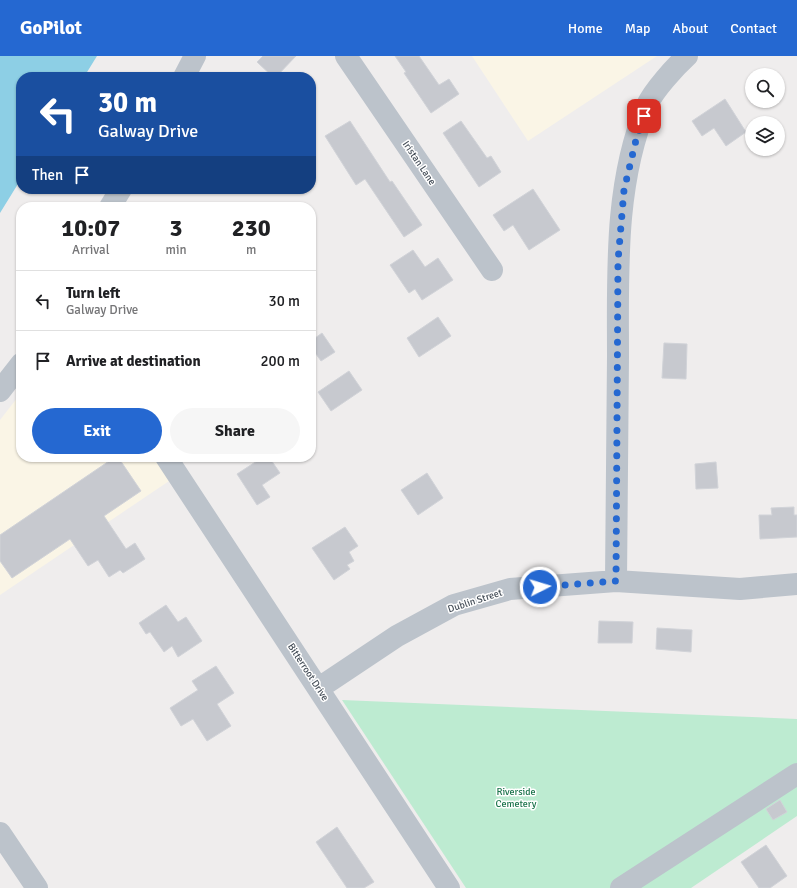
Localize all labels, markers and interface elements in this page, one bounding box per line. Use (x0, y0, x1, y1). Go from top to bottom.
text: GoPilot (20, 16, 82, 40)
text: Home (568, 20, 603, 37)
text: Map (625, 20, 650, 37)
text: About (672, 20, 708, 37)
text: Contact (730, 20, 777, 37)
map controls (745, 68, 785, 156)
button: search (745, 68, 785, 108)
text: 30 m (98, 86, 157, 120)
icon: left (32, 88, 84, 140)
pin (627, 99, 661, 133)
icon: arrive (633, 105, 655, 127)
button: layers (745, 116, 785, 156)
text: Galway Drive (98, 120, 198, 142)
street label: Iristan Lane (400, 139, 438, 187)
icon: arrive (71, 164, 93, 186)
text: Then (32, 166, 63, 184)
text: 10:07 (61, 213, 120, 243)
text: 3 (170, 213, 182, 243)
text: 230 (232, 213, 271, 243)
text: Arrival (72, 242, 109, 258)
text: min (166, 242, 187, 258)
text: m (246, 242, 256, 258)
text: Turn left (66, 284, 120, 302)
icon: left (32, 290, 54, 312)
text: 30 m (269, 292, 300, 310)
text: Galway Drive (66, 302, 138, 318)
icon: arrive (32, 350, 54, 372)
text: Arrive at destination (66, 352, 201, 370)
text: 200 m (260, 352, 300, 370)
button: Exit (32, 408, 162, 454)
button: Share (170, 408, 300, 454)
position arrow (519, 566, 561, 608)
street label: Dublin Street (446, 586, 504, 615)
street label: Bitterroot Drive (285, 641, 331, 703)
park label: Riverside Cemetery (496, 786, 537, 810)

